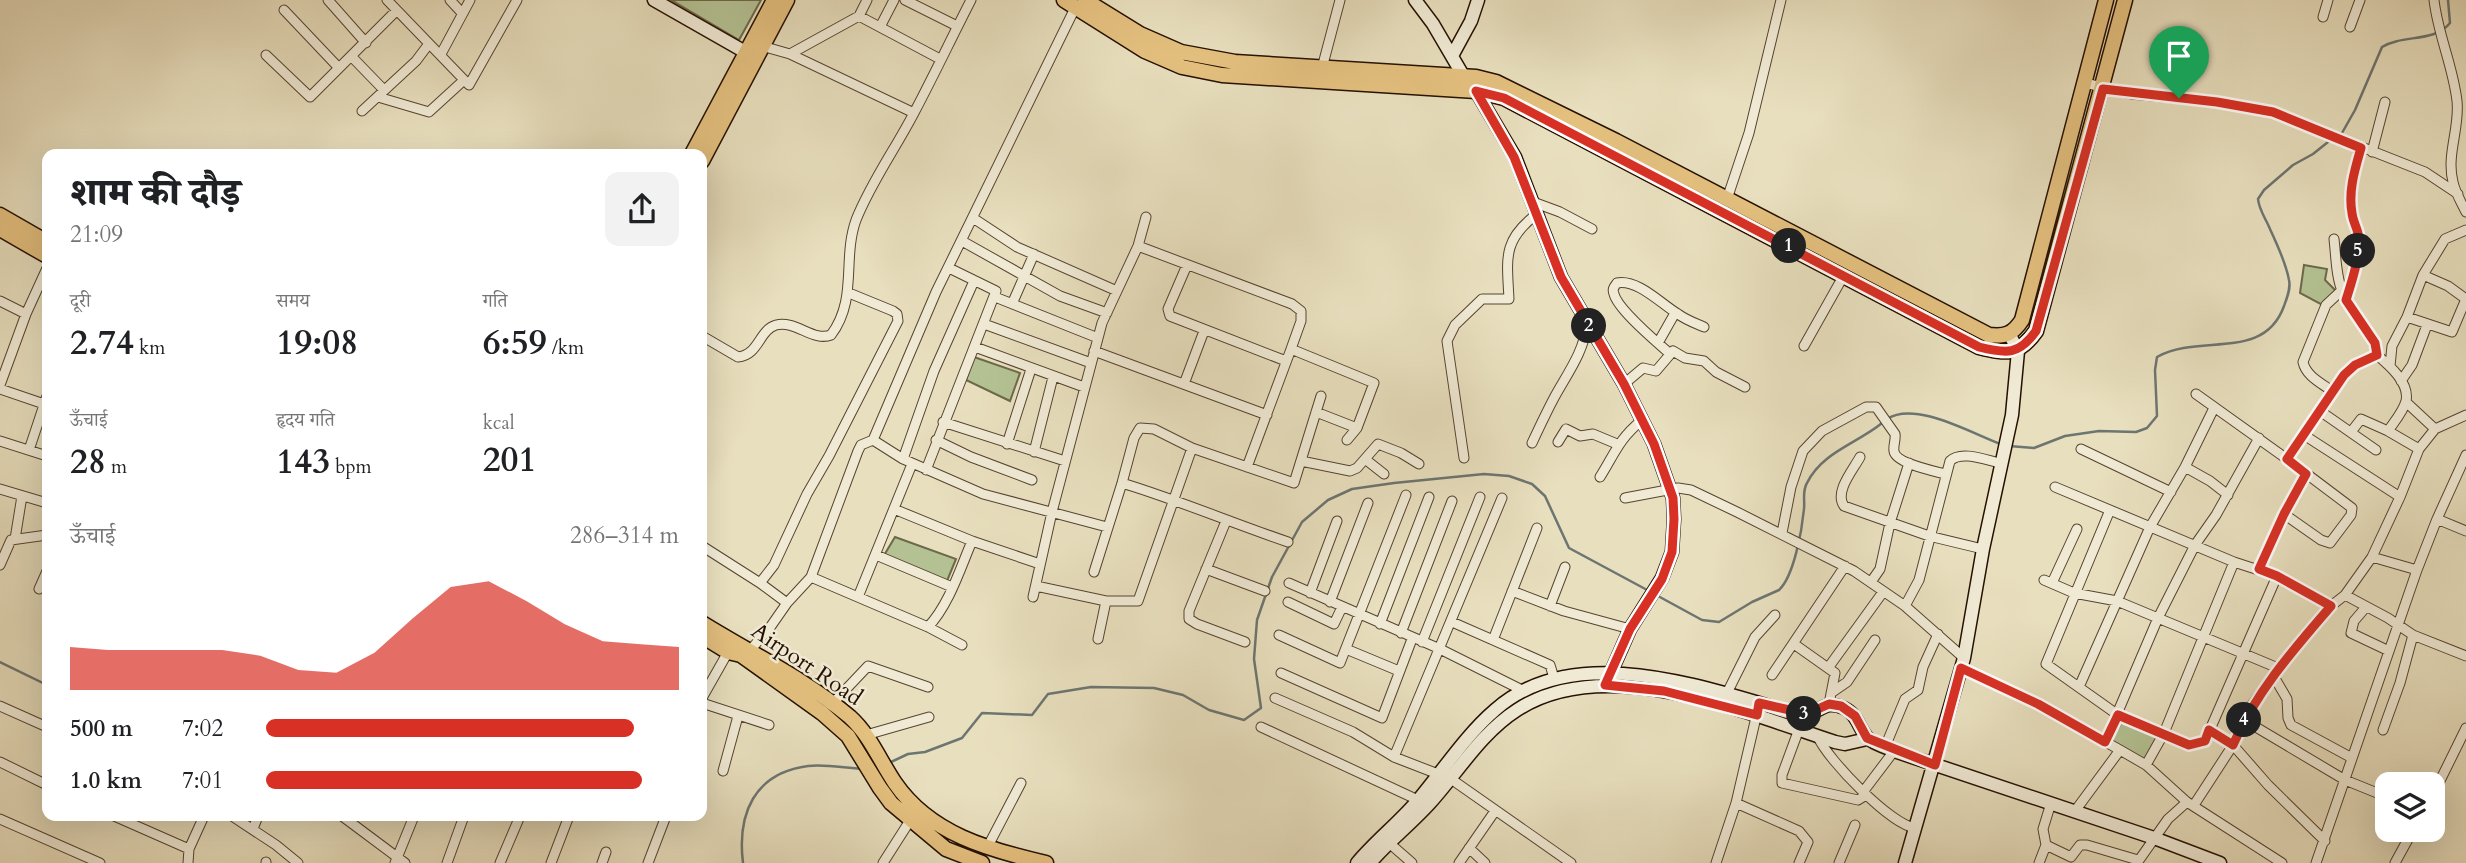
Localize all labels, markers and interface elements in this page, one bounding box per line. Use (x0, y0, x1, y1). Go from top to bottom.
pin (2149, 26, 2209, 98)
icon: arrive (2160, 37, 2198, 75)
text: शाम की दौड़ (70, 167, 240, 219)
button: share (605, 172, 679, 246)
text: 21:09 (70, 219, 123, 250)
pin: 1 (1772, 229, 1806, 264)
text: 1 (1784, 232, 1793, 258)
pin: 5 (2340, 233, 2376, 268)
text: 5 (2353, 237, 2362, 263)
text: दूरी (70, 288, 91, 314)
text: समय (276, 288, 310, 314)
text: गति (483, 288, 508, 314)
pin: 2 (1572, 308, 1606, 344)
text: 2 (1584, 312, 1593, 338)
text: 2.74 (70, 319, 134, 367)
text: 19:08 (276, 319, 358, 367)
text: 6:59 (483, 319, 547, 367)
text: km (134, 335, 165, 361)
text: /km (547, 335, 584, 361)
text: ऊँचाई (70, 407, 107, 433)
text: हृदय गति (276, 407, 335, 433)
text: kcal (483, 410, 515, 436)
text: 201 (483, 436, 536, 484)
text: 28 (70, 438, 106, 486)
text: 143 (276, 438, 330, 486)
text: m (106, 454, 127, 480)
text: bpm (330, 454, 372, 480)
text: ऊँचाई (70, 520, 115, 551)
text: 286–314 m (570, 520, 679, 551)
street label: Airport Road (745, 615, 869, 713)
pin: 3 (1786, 696, 1822, 732)
text: 3 (1799, 700, 1808, 726)
pin: 4 (2226, 702, 2262, 738)
text: 4 (2239, 706, 2248, 732)
text: 500 m (70, 713, 133, 744)
text: 7:02 (182, 713, 223, 744)
text: 1.0 km (70, 765, 142, 796)
text: 7:01 (182, 765, 223, 796)
map controls (2375, 772, 2445, 842)
button: layers (2375, 772, 2445, 842)

